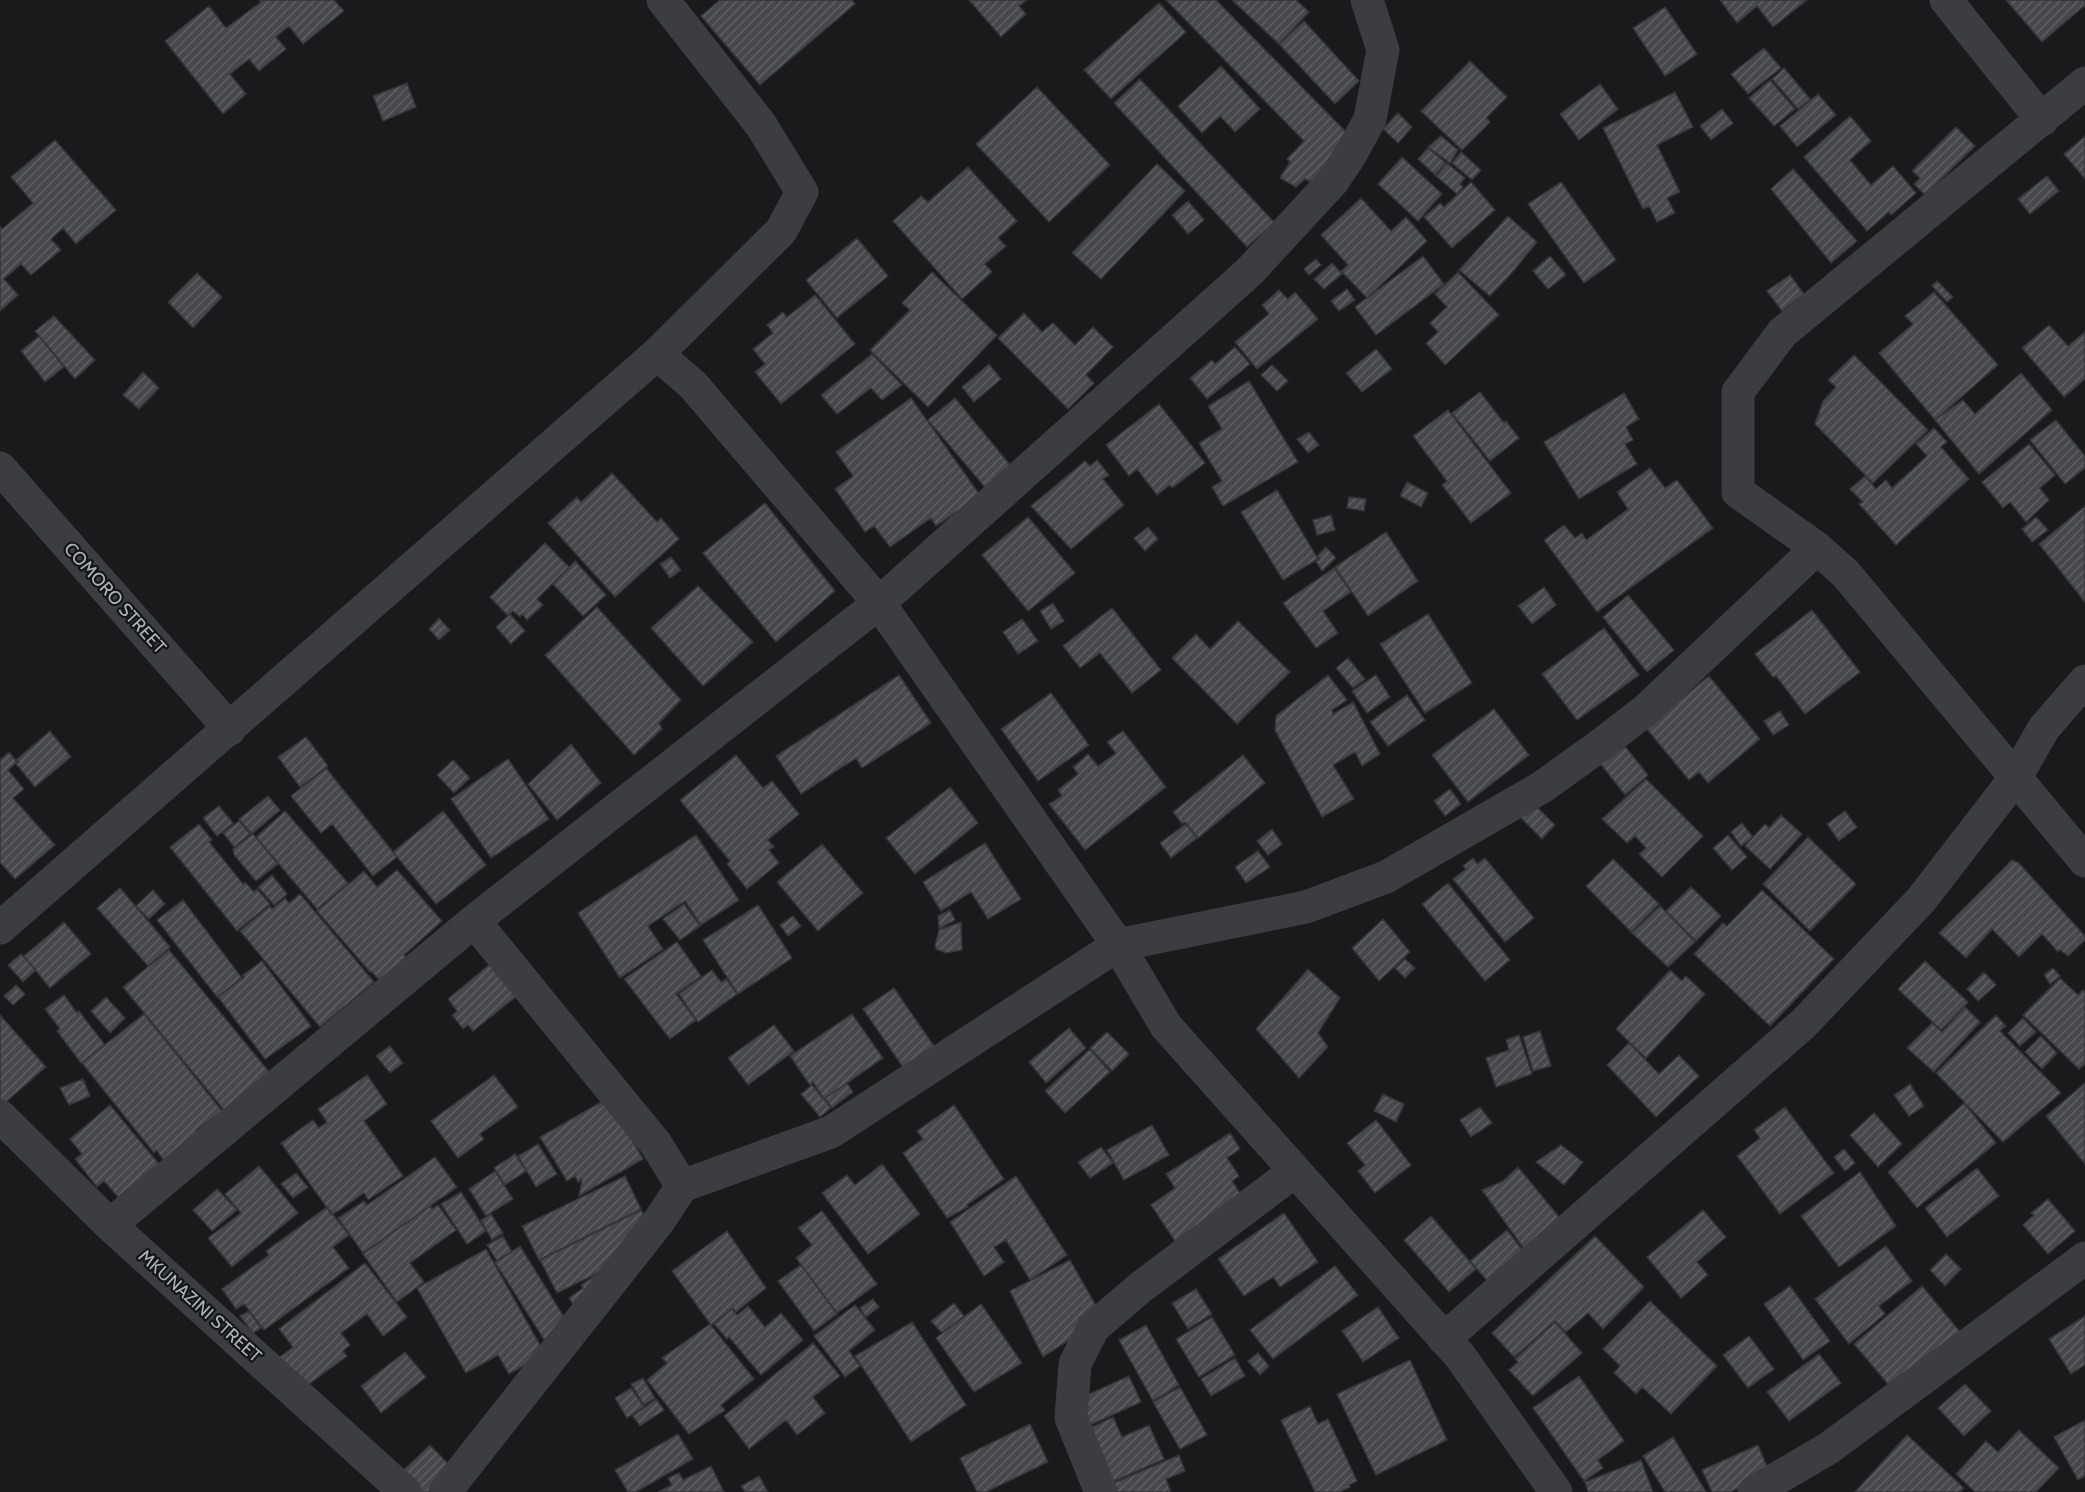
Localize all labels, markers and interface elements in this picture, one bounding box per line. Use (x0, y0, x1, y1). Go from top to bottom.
street label: COMORO STREET (59, 538, 171, 659)
street label: MKUNAZINI STREET (134, 1245, 266, 1367)

